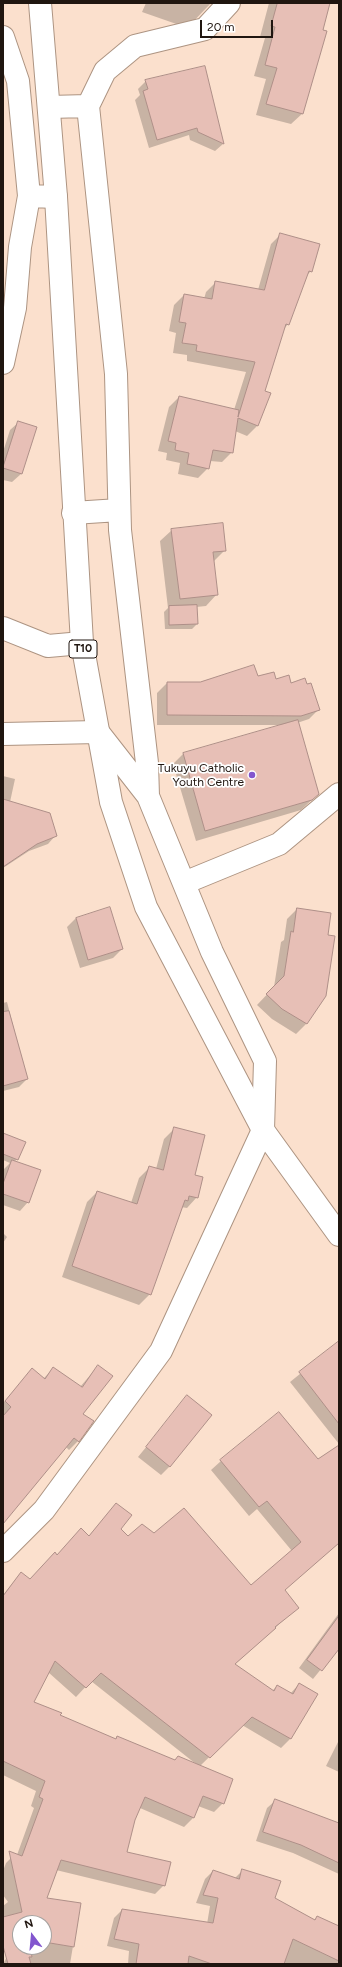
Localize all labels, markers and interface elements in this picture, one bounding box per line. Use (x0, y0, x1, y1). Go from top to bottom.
scale bar (202, 12, 275, 38)
text: 20 m (207, 20, 235, 34)
road number: T10 (69, 640, 97, 658)
place label: Tukuyu Catholic Youth Centre (158, 761, 244, 789)
marker: Tukuyu Catholic Youth Centre (247, 770, 257, 780)
north arrow (12, 1915, 52, 1955)
text: N (23, 1917, 35, 1931)

